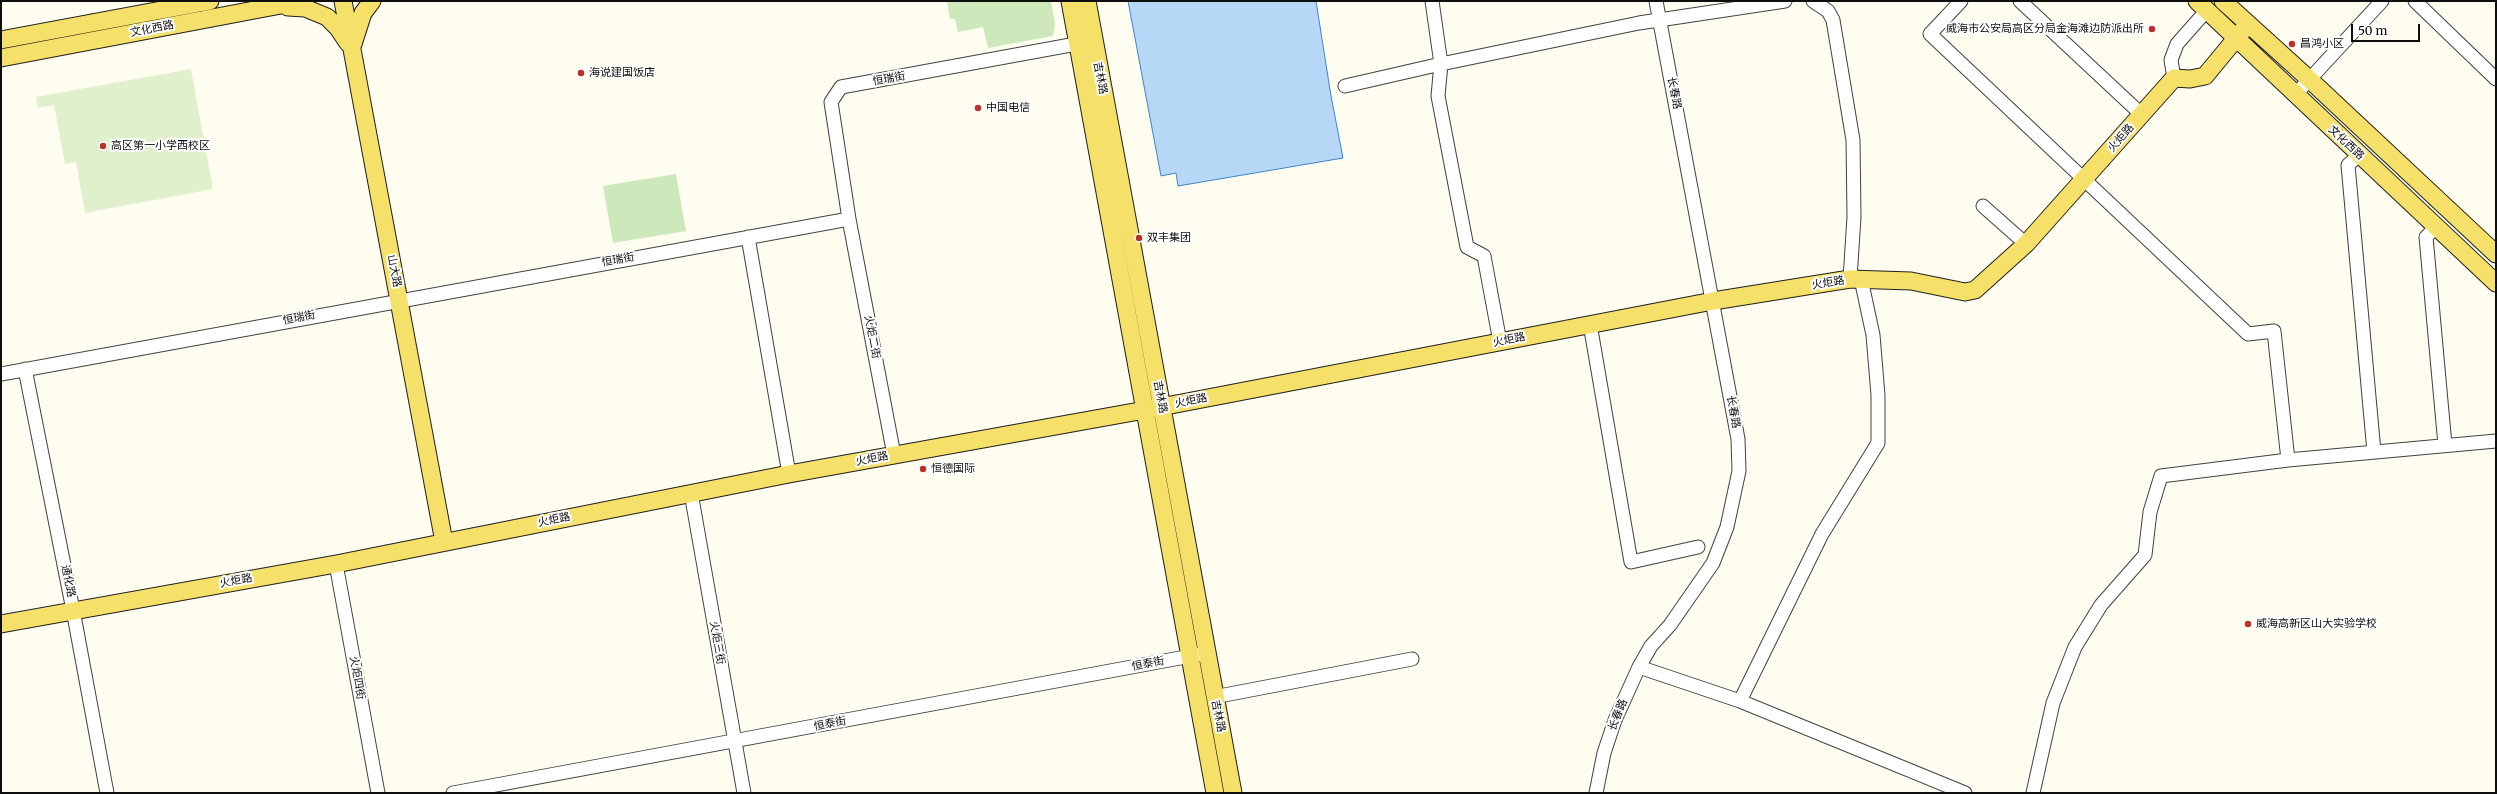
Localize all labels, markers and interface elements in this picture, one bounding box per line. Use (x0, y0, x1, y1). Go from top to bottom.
scale bar (2353, 16, 2422, 42)
street label: 文化西路 (129, 18, 175, 40)
place label: 威海市公安局高区分局金海滩边防派出所 (1946, 22, 2144, 36)
text: 50 m (2358, 23, 2387, 38)
marker: 威海市公安局高区分局金海滩边防派出所 (2147, 24, 2157, 34)
place label: 昌鸿小区 (2300, 37, 2344, 51)
marker: 昌鸿小区 (2287, 39, 2297, 49)
street label: 吉林路 (1090, 61, 1110, 95)
place label: 海说建国饭店 (589, 66, 655, 80)
marker: 海说建国饭店 (576, 68, 586, 78)
street label: 恒瑞街 (872, 70, 906, 88)
street label: 长春路 (1664, 76, 1684, 110)
place label: 中国电信 (986, 101, 1030, 115)
marker: 中国电信 (973, 103, 983, 113)
street label: 火炬路 (2105, 121, 2137, 155)
street label: 文化西路 (2325, 123, 2367, 163)
place label: 高区第一小学西校区 (111, 139, 210, 153)
marker: 高区第一小学西校区 (98, 141, 108, 151)
place label: 双丰集团 (1147, 231, 1191, 245)
marker: 双丰集团 (1134, 233, 1144, 243)
street label: 恒瑞街 (601, 251, 635, 269)
street label: 山大路 (384, 254, 404, 288)
street label: 火炬路 (1811, 274, 1845, 292)
street label: 恒瑞街 (282, 308, 316, 328)
street label: 火炬二街 (861, 314, 883, 360)
street label: 火炬路 (1492, 330, 1526, 350)
street label: 吉林路 (1151, 380, 1169, 414)
street label: 火炬路 (1174, 391, 1208, 411)
street label: 长春路 (1724, 395, 1742, 429)
street label: 火炬路 (855, 449, 889, 469)
place label: 恒德国际 (931, 462, 975, 476)
marker: 恒德国际 (918, 464, 928, 474)
street label: 火炬路 (537, 510, 571, 530)
street label: 通化路 (58, 564, 78, 598)
street label: 火炬路 (219, 572, 253, 590)
place label: 威海高新区山大实验学校 (2256, 617, 2377, 631)
marker: 威海高新区山大实验学校 (2243, 619, 2253, 629)
street label: 火炬三街 (707, 620, 727, 666)
street label: 恒泰街 (1131, 654, 1165, 674)
street label: 火炬四街 (347, 655, 367, 701)
street label: 长春路 (1606, 697, 1630, 733)
street label: 吉林路 (1208, 699, 1228, 733)
street label: 恒泰街 (813, 714, 847, 734)

